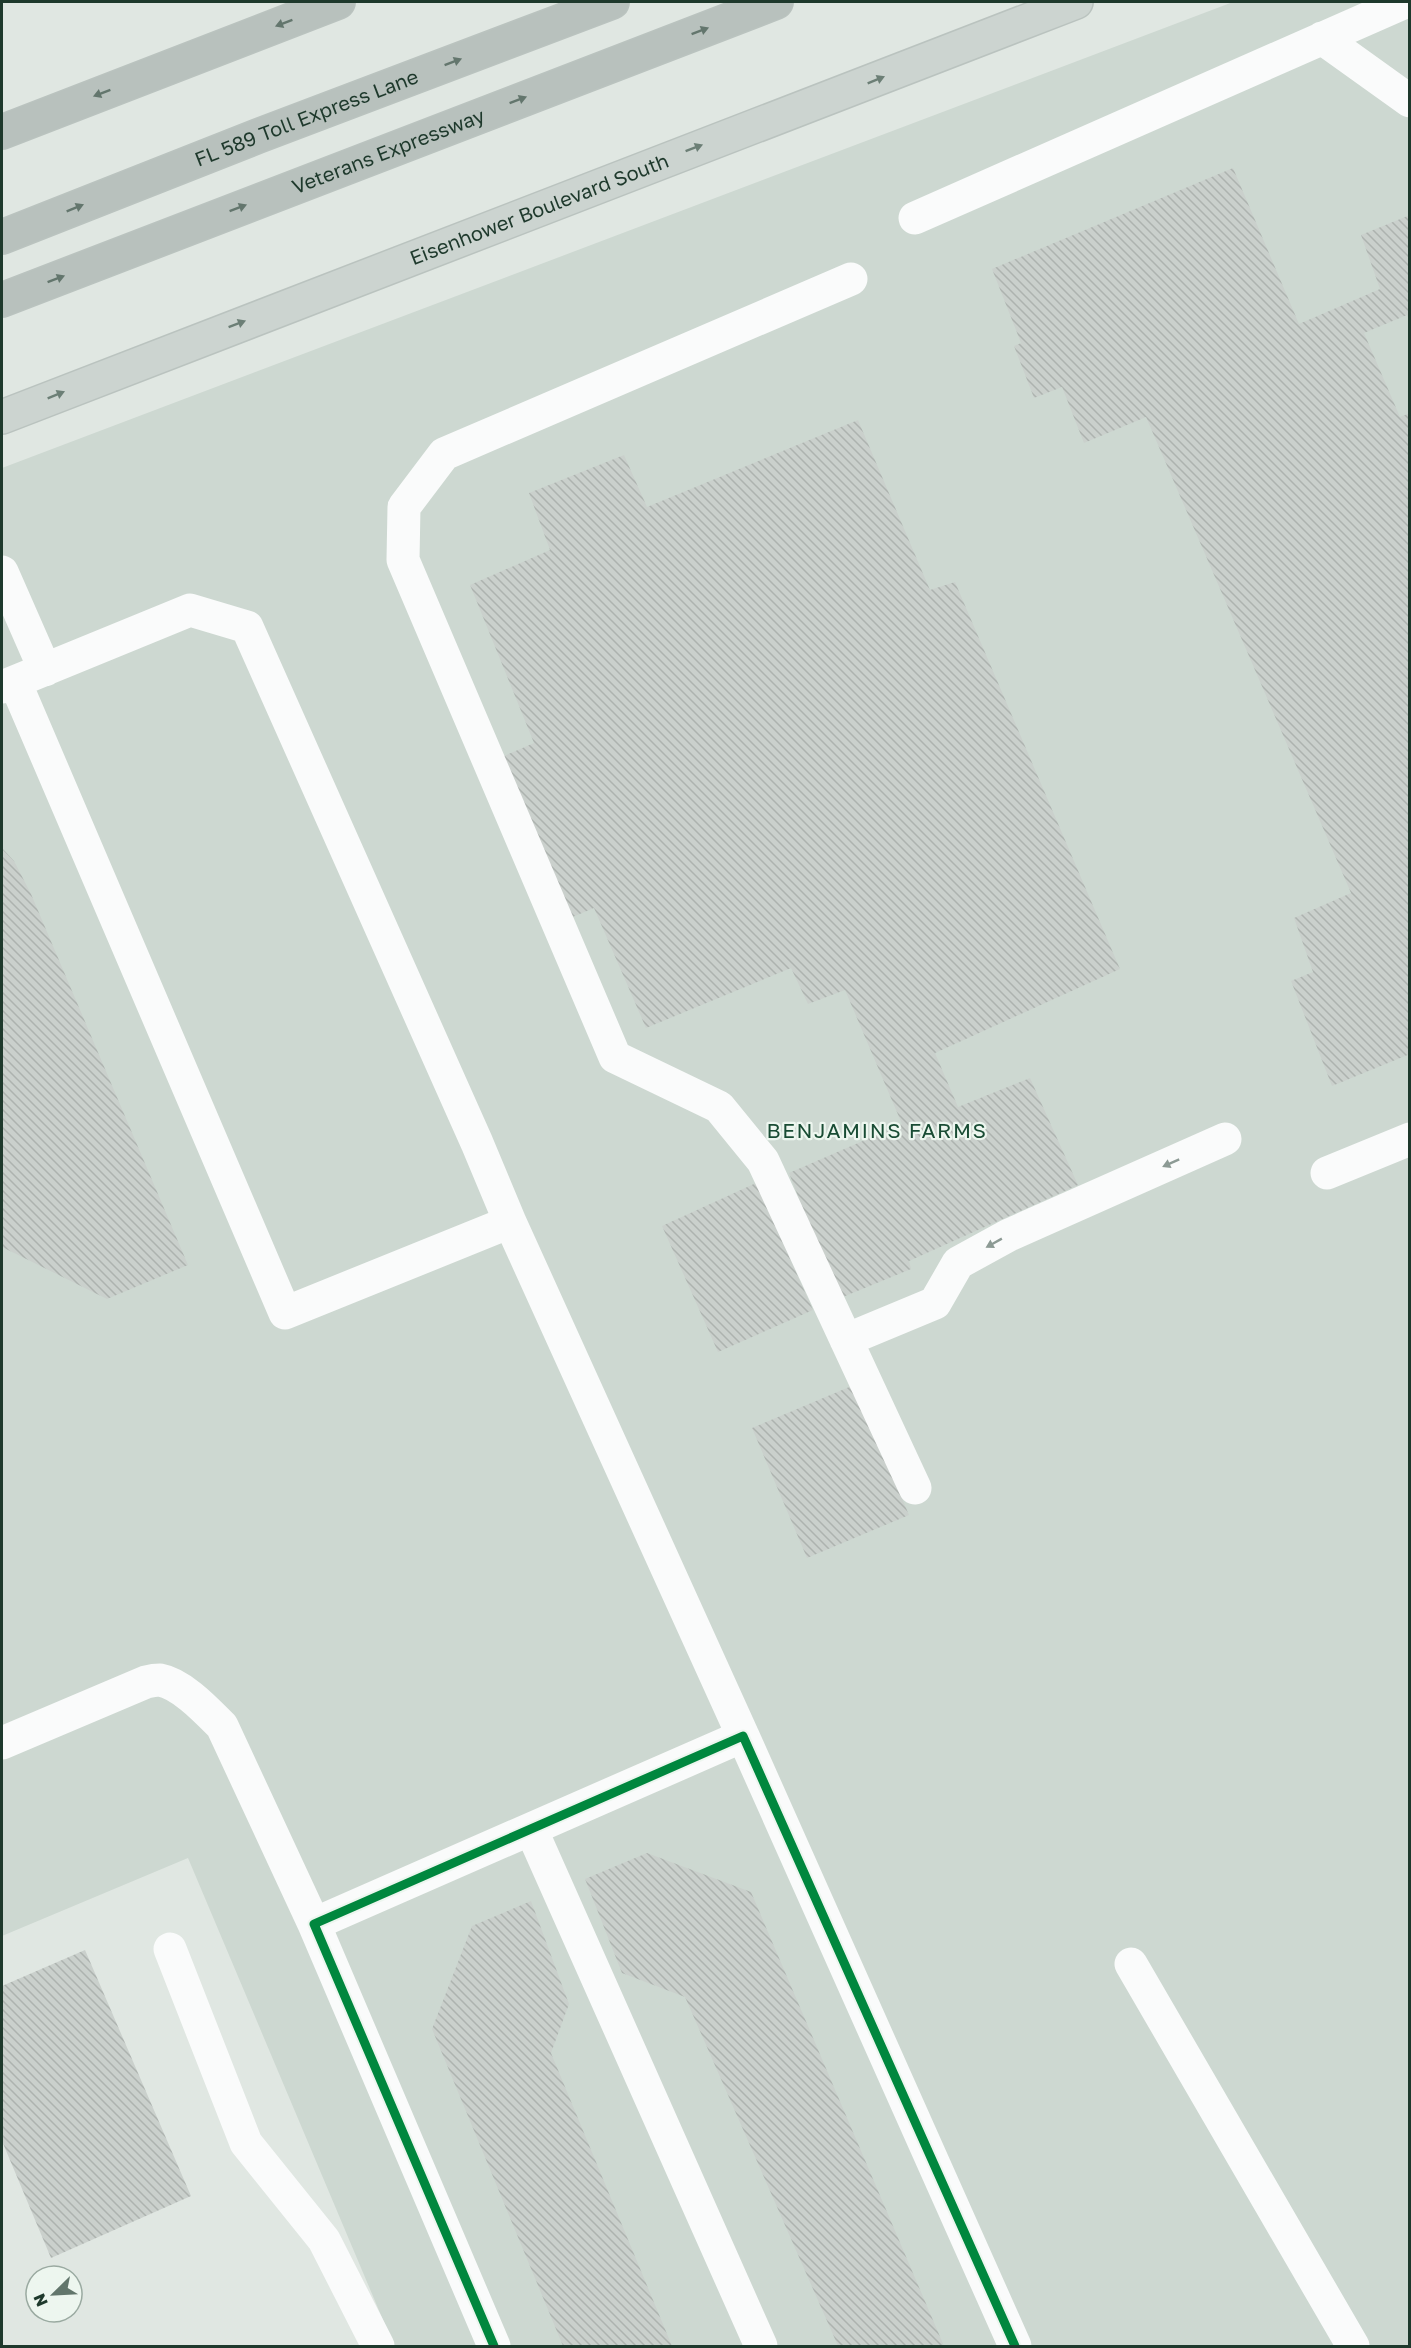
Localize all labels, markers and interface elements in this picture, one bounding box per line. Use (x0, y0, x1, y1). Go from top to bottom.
one-way arrow (275, 18, 293, 28)
one-way arrow (691, 25, 709, 35)
one-way arrow (444, 57, 462, 66)
street label: FL 589 Toll Express Lane (191, 63, 421, 171)
one-way arrow (868, 75, 886, 85)
one-way arrow (93, 89, 111, 98)
one-way arrow (509, 95, 527, 105)
street label: Veterans Expressway (288, 102, 488, 198)
one-way arrow (685, 143, 703, 153)
street label: Eisenhower Boulevard South (406, 148, 672, 269)
one-way arrow (67, 203, 85, 213)
one-way arrow (229, 203, 247, 212)
one-way arrow (47, 274, 65, 283)
one-way arrow (229, 319, 247, 329)
one-way arrow (47, 390, 65, 400)
district label: BENJAMINS FARMS (767, 1117, 987, 1143)
one-way arrow (1162, 1158, 1180, 1168)
one-way arrow (985, 1238, 1002, 1248)
north arrow (24, 2264, 84, 2324)
text: N (29, 2290, 52, 2310)

